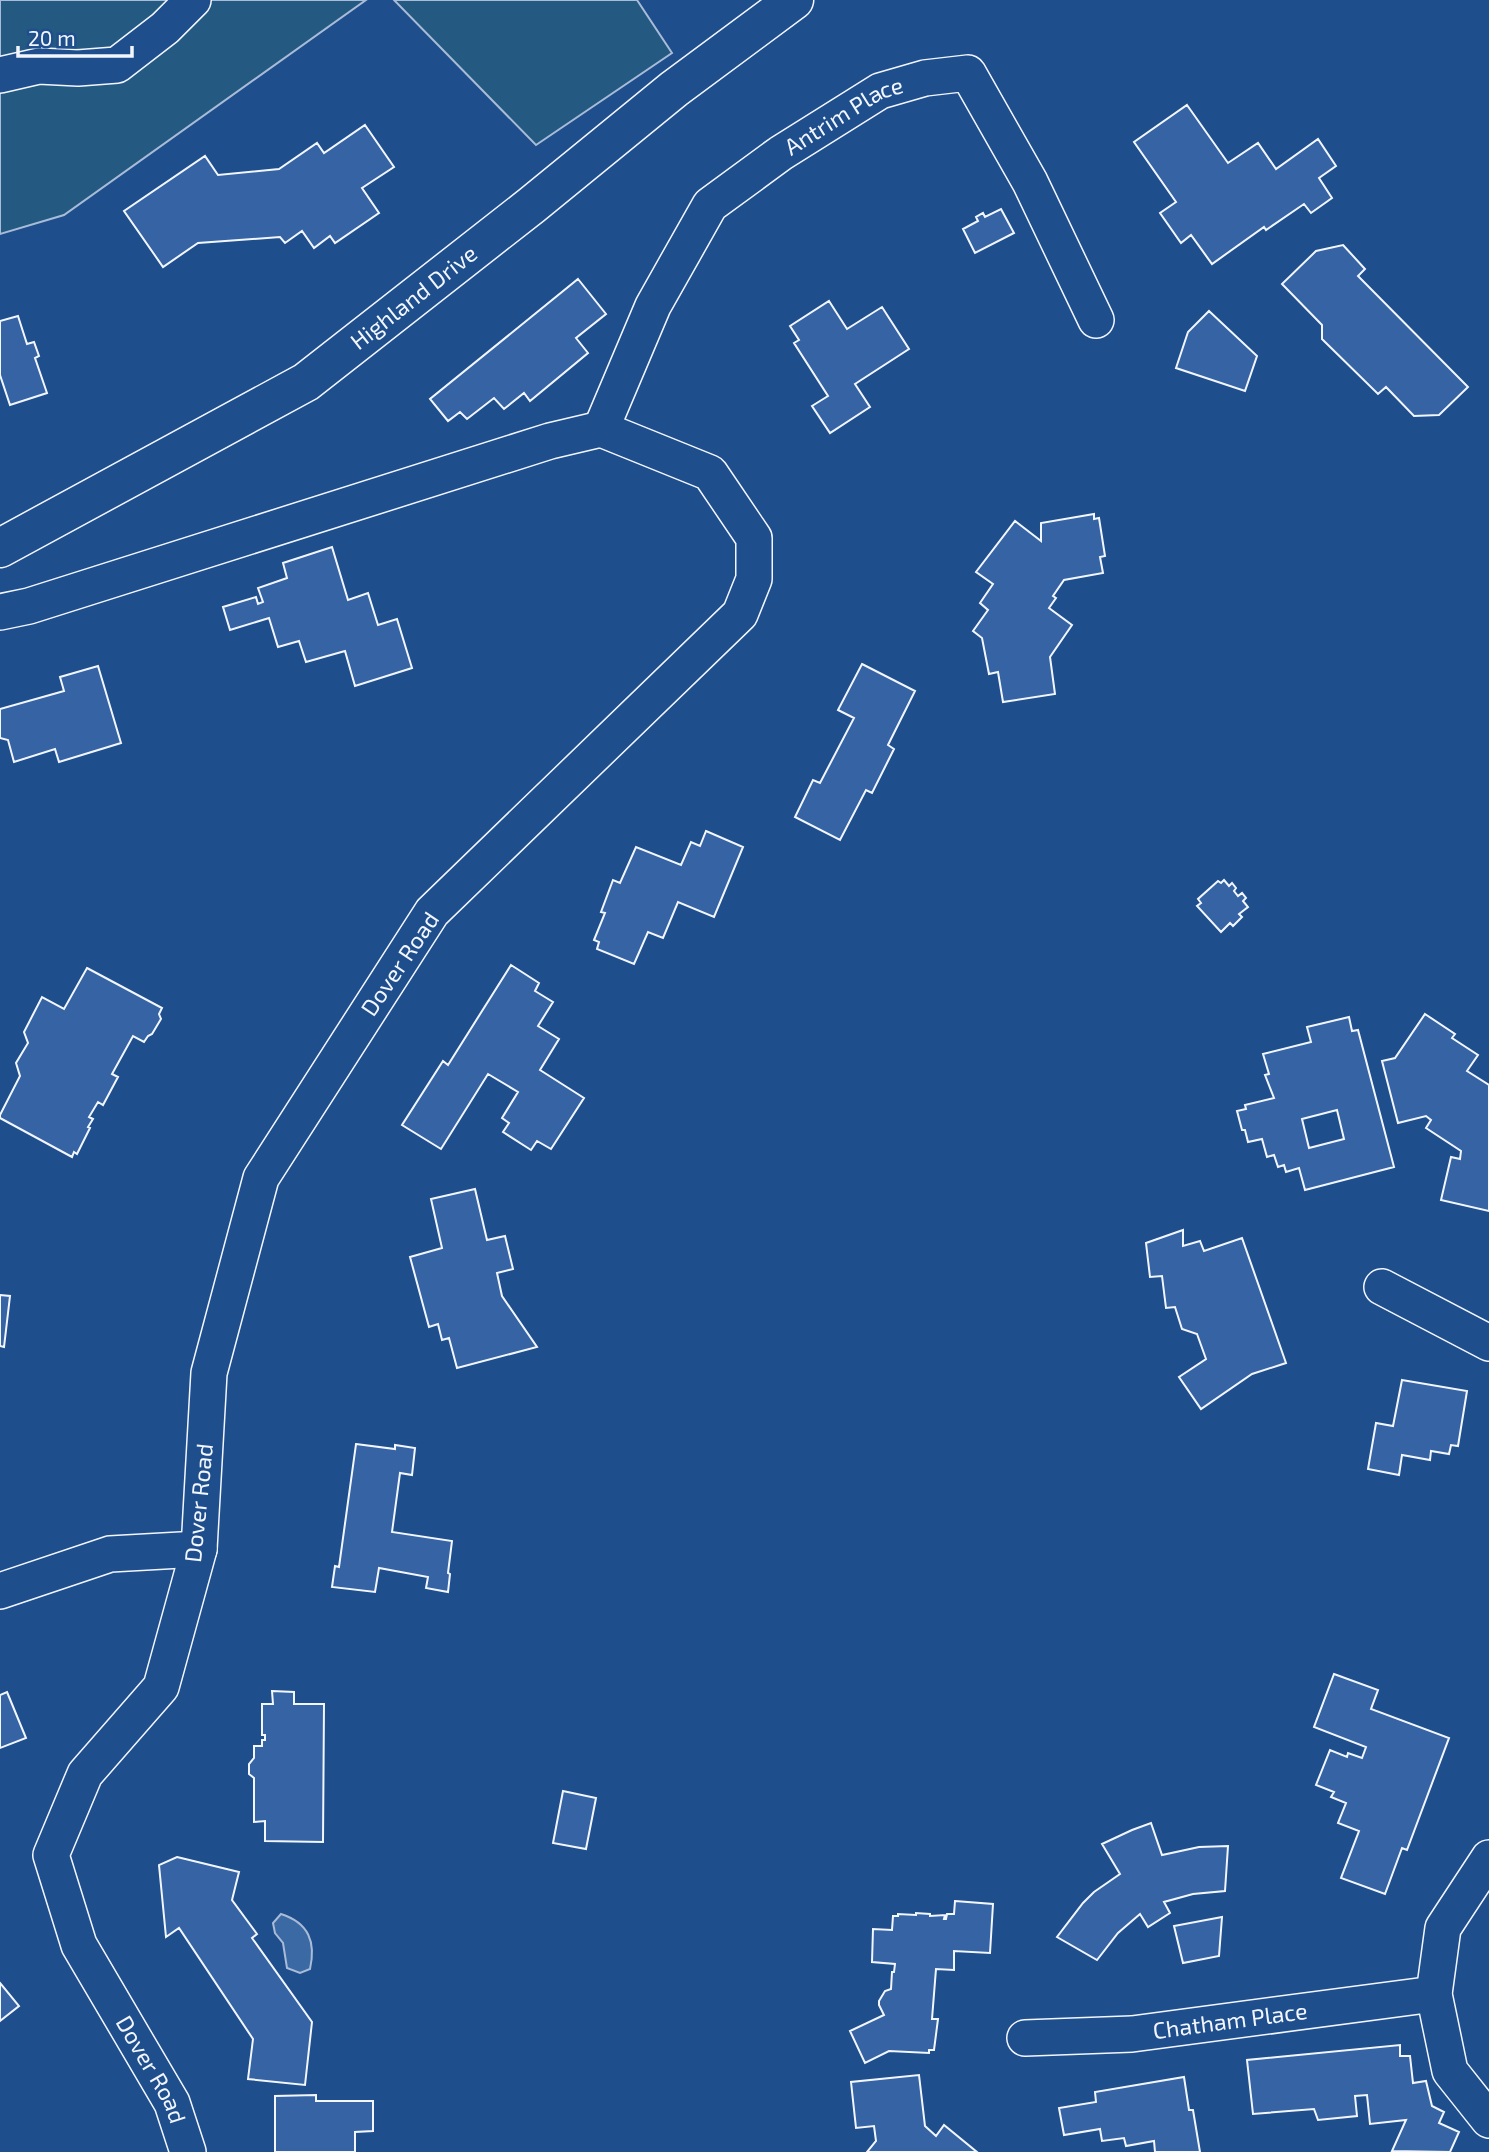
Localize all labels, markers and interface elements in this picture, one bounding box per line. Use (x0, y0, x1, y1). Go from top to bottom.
scale bar (18, 14, 131, 58)
text: 20 m (28, 25, 76, 50)
street label: Antrim Place (779, 70, 906, 160)
street label: Highland Drive (344, 239, 482, 355)
street label: Dover Road (354, 906, 444, 1021)
street label: Dover Road (178, 1442, 218, 1564)
street label: Chatham Place (1151, 1996, 1309, 2044)
street label: Dover Road (111, 2010, 193, 2127)

